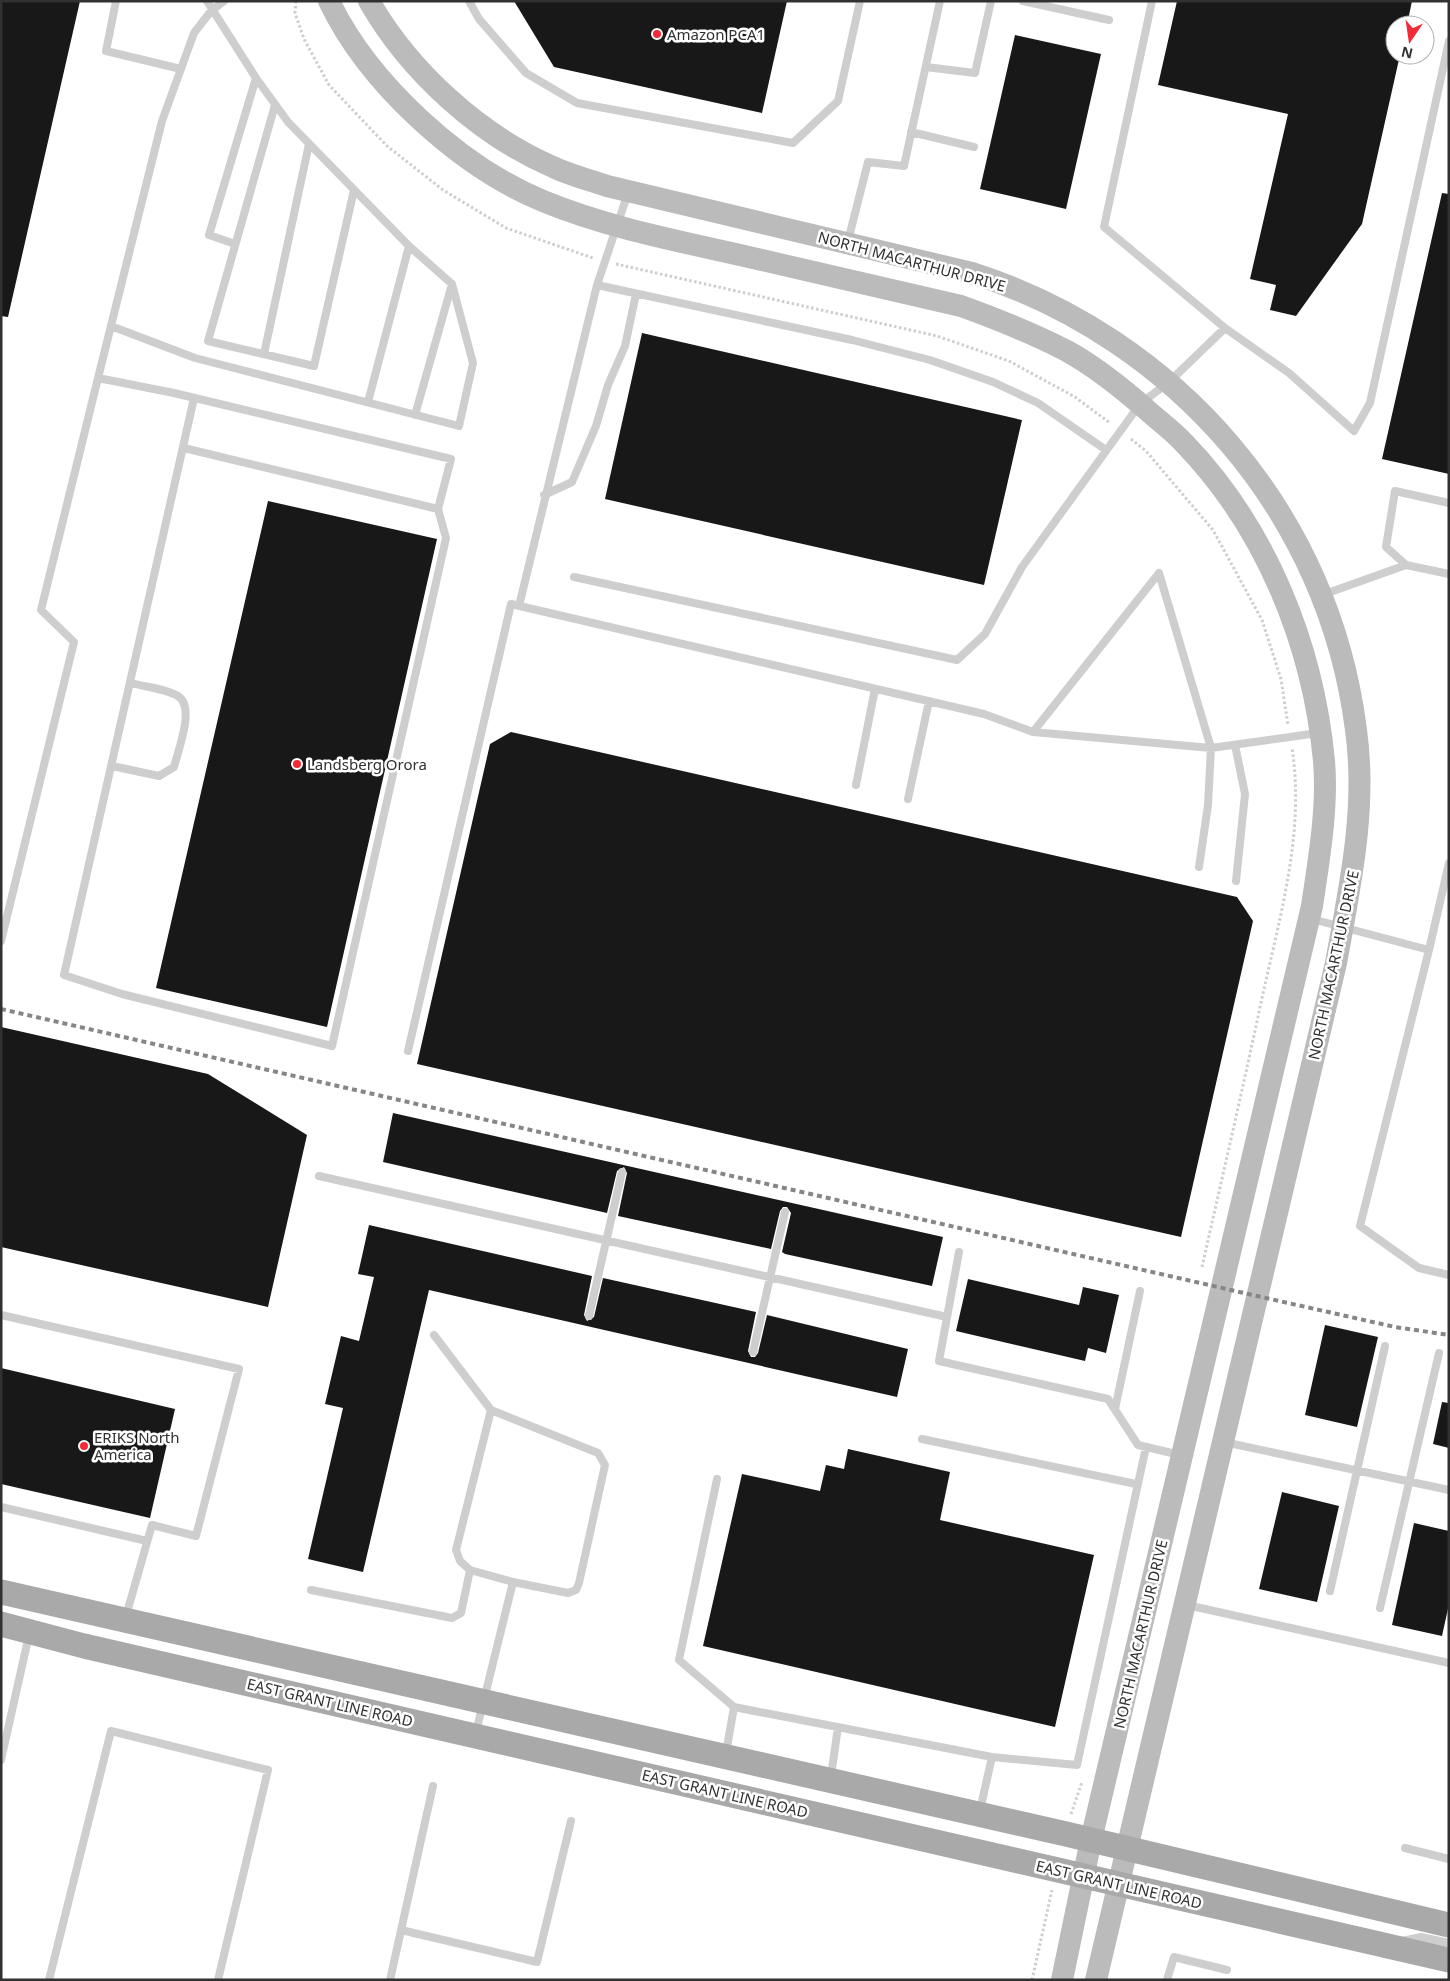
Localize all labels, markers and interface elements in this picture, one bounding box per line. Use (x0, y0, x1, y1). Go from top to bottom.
north arrow (1385, 15, 1435, 65)
place label: Amazon PCA1 (667, 24, 765, 44)
marker: Amazon PCA1 (651, 28, 663, 40)
text: N (1399, 43, 1415, 64)
street label: NORTH MACARTHUR DRIVE (816, 226, 1008, 296)
place label: Landsberg Orora (307, 754, 427, 774)
marker: Landsberg Orora (291, 758, 303, 770)
street label: NORTH MACARTHUR DRIVE (1303, 868, 1363, 1062)
place label: ERIKS North America (94, 1427, 180, 1464)
marker: ERIKS North America (78, 1440, 90, 1452)
street label: NORTH MACARTHUR DRIVE (1108, 1538, 1172, 1730)
street label: EAST GRANT LINE ROAD (245, 1673, 415, 1731)
street label: EAST GRANT LINE ROAD (640, 1764, 810, 1822)
street label: EAST GRANT LINE ROAD (1034, 1855, 1204, 1913)

